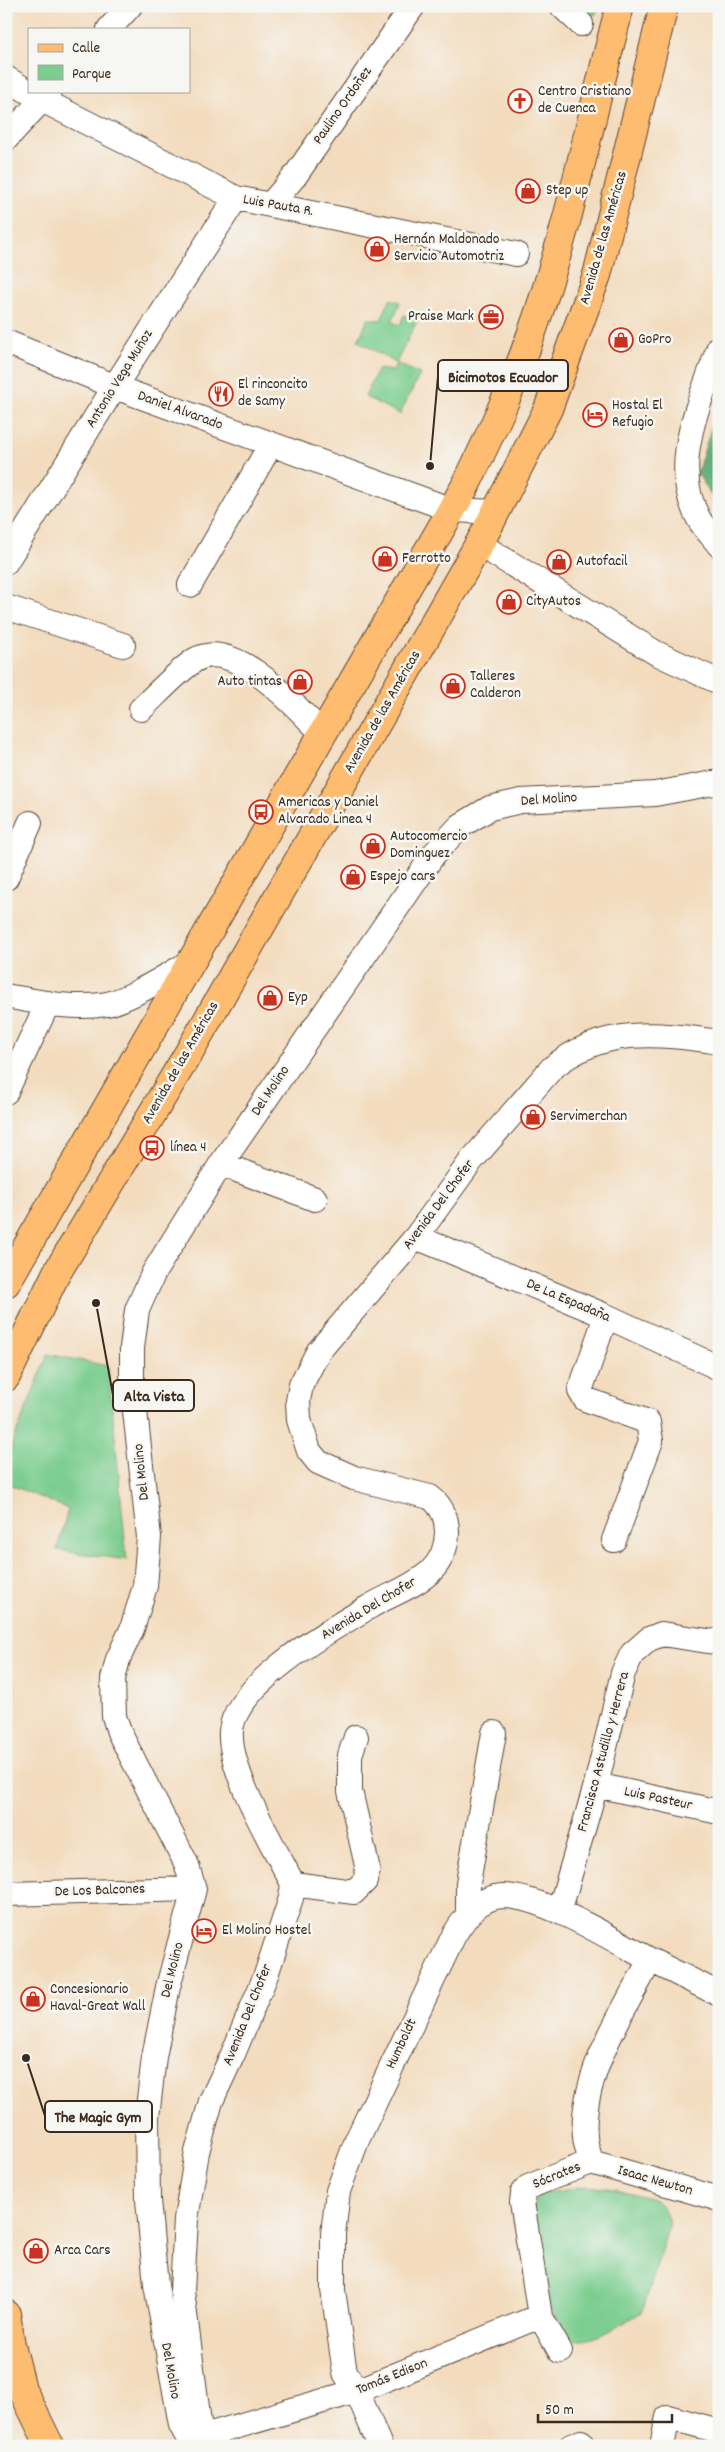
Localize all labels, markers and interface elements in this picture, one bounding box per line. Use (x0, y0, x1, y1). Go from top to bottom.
legend (28, 28, 190, 92)
text: Calle (72, 38, 101, 60)
street label: Paulino Ordoñez (308, 62, 378, 149)
text: Parque (72, 64, 112, 86)
place label: Centro Cristiano de Cuenca (538, 81, 631, 120)
church icon: Centro Cristiano de Cuenca (507, 88, 533, 114)
street label: Avenida de las Américas (574, 168, 634, 308)
shop icon: Step up (515, 178, 541, 204)
place label: Step up (546, 180, 589, 202)
street label: Luis Pauta R. (241, 189, 315, 223)
place label: Hernán Maldonado Servicio Automotriz (394, 229, 504, 268)
shop icon: Hernán Maldonado Servicio Automotriz (364, 236, 390, 262)
office icon: Praise Mark (478, 304, 504, 330)
place label: Praise Mark (408, 306, 474, 328)
street label: Antonio Vega Muñoz (81, 325, 159, 433)
shop icon: GoPro (608, 327, 634, 353)
place label: GoPro (638, 329, 672, 351)
callout: Bicimotos Ecuador (438, 360, 568, 391)
text: Bicimotos Ecuador (448, 367, 559, 390)
place label: El rinconcito de Samy (238, 374, 308, 413)
restaurant icon: El rinconcito de Samy (208, 381, 234, 407)
street label: Daniel Alvarado (134, 385, 226, 437)
place label: Hostal El Refugio (612, 395, 663, 434)
hotel icon: Hostal El Refugio (582, 402, 608, 428)
shop icon: Ferrotto (372, 546, 398, 572)
place label: Ferrotto (402, 548, 451, 570)
shop icon: Autofacil (546, 549, 572, 575)
place label: Autofacil (576, 551, 628, 573)
shop icon: CityAutos (496, 589, 522, 615)
place label: CityAutos (526, 591, 581, 613)
street label: Avenida de las Américas (339, 647, 427, 777)
place label: Talleres Calderon (470, 666, 521, 705)
shop icon: Auto tintas (287, 669, 313, 695)
place label: Auto tintas (218, 671, 282, 693)
shop icon: Talleres Calderon (440, 673, 466, 699)
street label: Del Molino (520, 787, 578, 813)
place label: Americas y Daniel Alvarado Linea 4 (278, 792, 379, 831)
bus stop icon: Americas y Daniel Alvarado Linea 4 (248, 799, 274, 825)
place label: Autocomercio Dominguez (390, 826, 468, 865)
shop icon: Autocomercio Dominguez (360, 833, 386, 859)
shop icon: Espejo cars (340, 864, 366, 890)
place label: Espejo cars (370, 866, 436, 888)
shop icon: Eyp (257, 985, 283, 1011)
place label: Eyp (288, 987, 308, 1009)
street label: Avenida de las Américas (137, 998, 225, 1128)
street label: Del Molino (246, 1061, 296, 1121)
shop icon: Servimerchan (520, 1104, 546, 1130)
place label: Servimerchan (550, 1106, 627, 1128)
bus stop icon: línea 4 (139, 1135, 165, 1161)
place label: línea 4 (170, 1137, 207, 1159)
street label: Avenida Del Chofer (398, 1155, 481, 1255)
street label: De La Espadaña (523, 1273, 614, 1329)
callout: Alta Vista (113, 1380, 194, 1411)
text: Alta Vista (124, 1386, 186, 1409)
street label: Del Molino (128, 1442, 156, 1501)
street label: Avenida Del Chofer (317, 1572, 421, 1646)
street label: Francisco Astudillo y Herrera (572, 1668, 636, 1835)
street label: Luis Pasteur (622, 1781, 695, 1817)
street label: De Los Balcones (54, 1878, 146, 1904)
hotel icon: El Molino Hostel (191, 1918, 217, 1944)
place label: El Molino Hostel (222, 1920, 311, 1942)
street label: Del Molino (155, 1940, 191, 2000)
street label: Avenida Del Chofer (218, 1960, 279, 2069)
place label: Concesionario Haval-Great Wall (50, 1979, 146, 2018)
shop icon: Concesionario Haval-Great Wall (20, 1986, 46, 2012)
street label: Humboldt (381, 2015, 424, 2073)
callout: The Magic Gym (45, 2101, 152, 2132)
text: The Magic Gym (55, 2107, 141, 2130)
street label: Sócrates (530, 2156, 584, 2196)
street label: Isaac Newton (615, 2160, 695, 2202)
shop icon: Arca Cars (23, 2238, 49, 2264)
place label: Arca Cars (54, 2240, 111, 2262)
street label: Del Molino (154, 2341, 186, 2401)
street label: Tomás Edison (353, 2353, 431, 2401)
scale bar (538, 2392, 671, 2424)
text: 50 m (545, 2400, 574, 2422)

